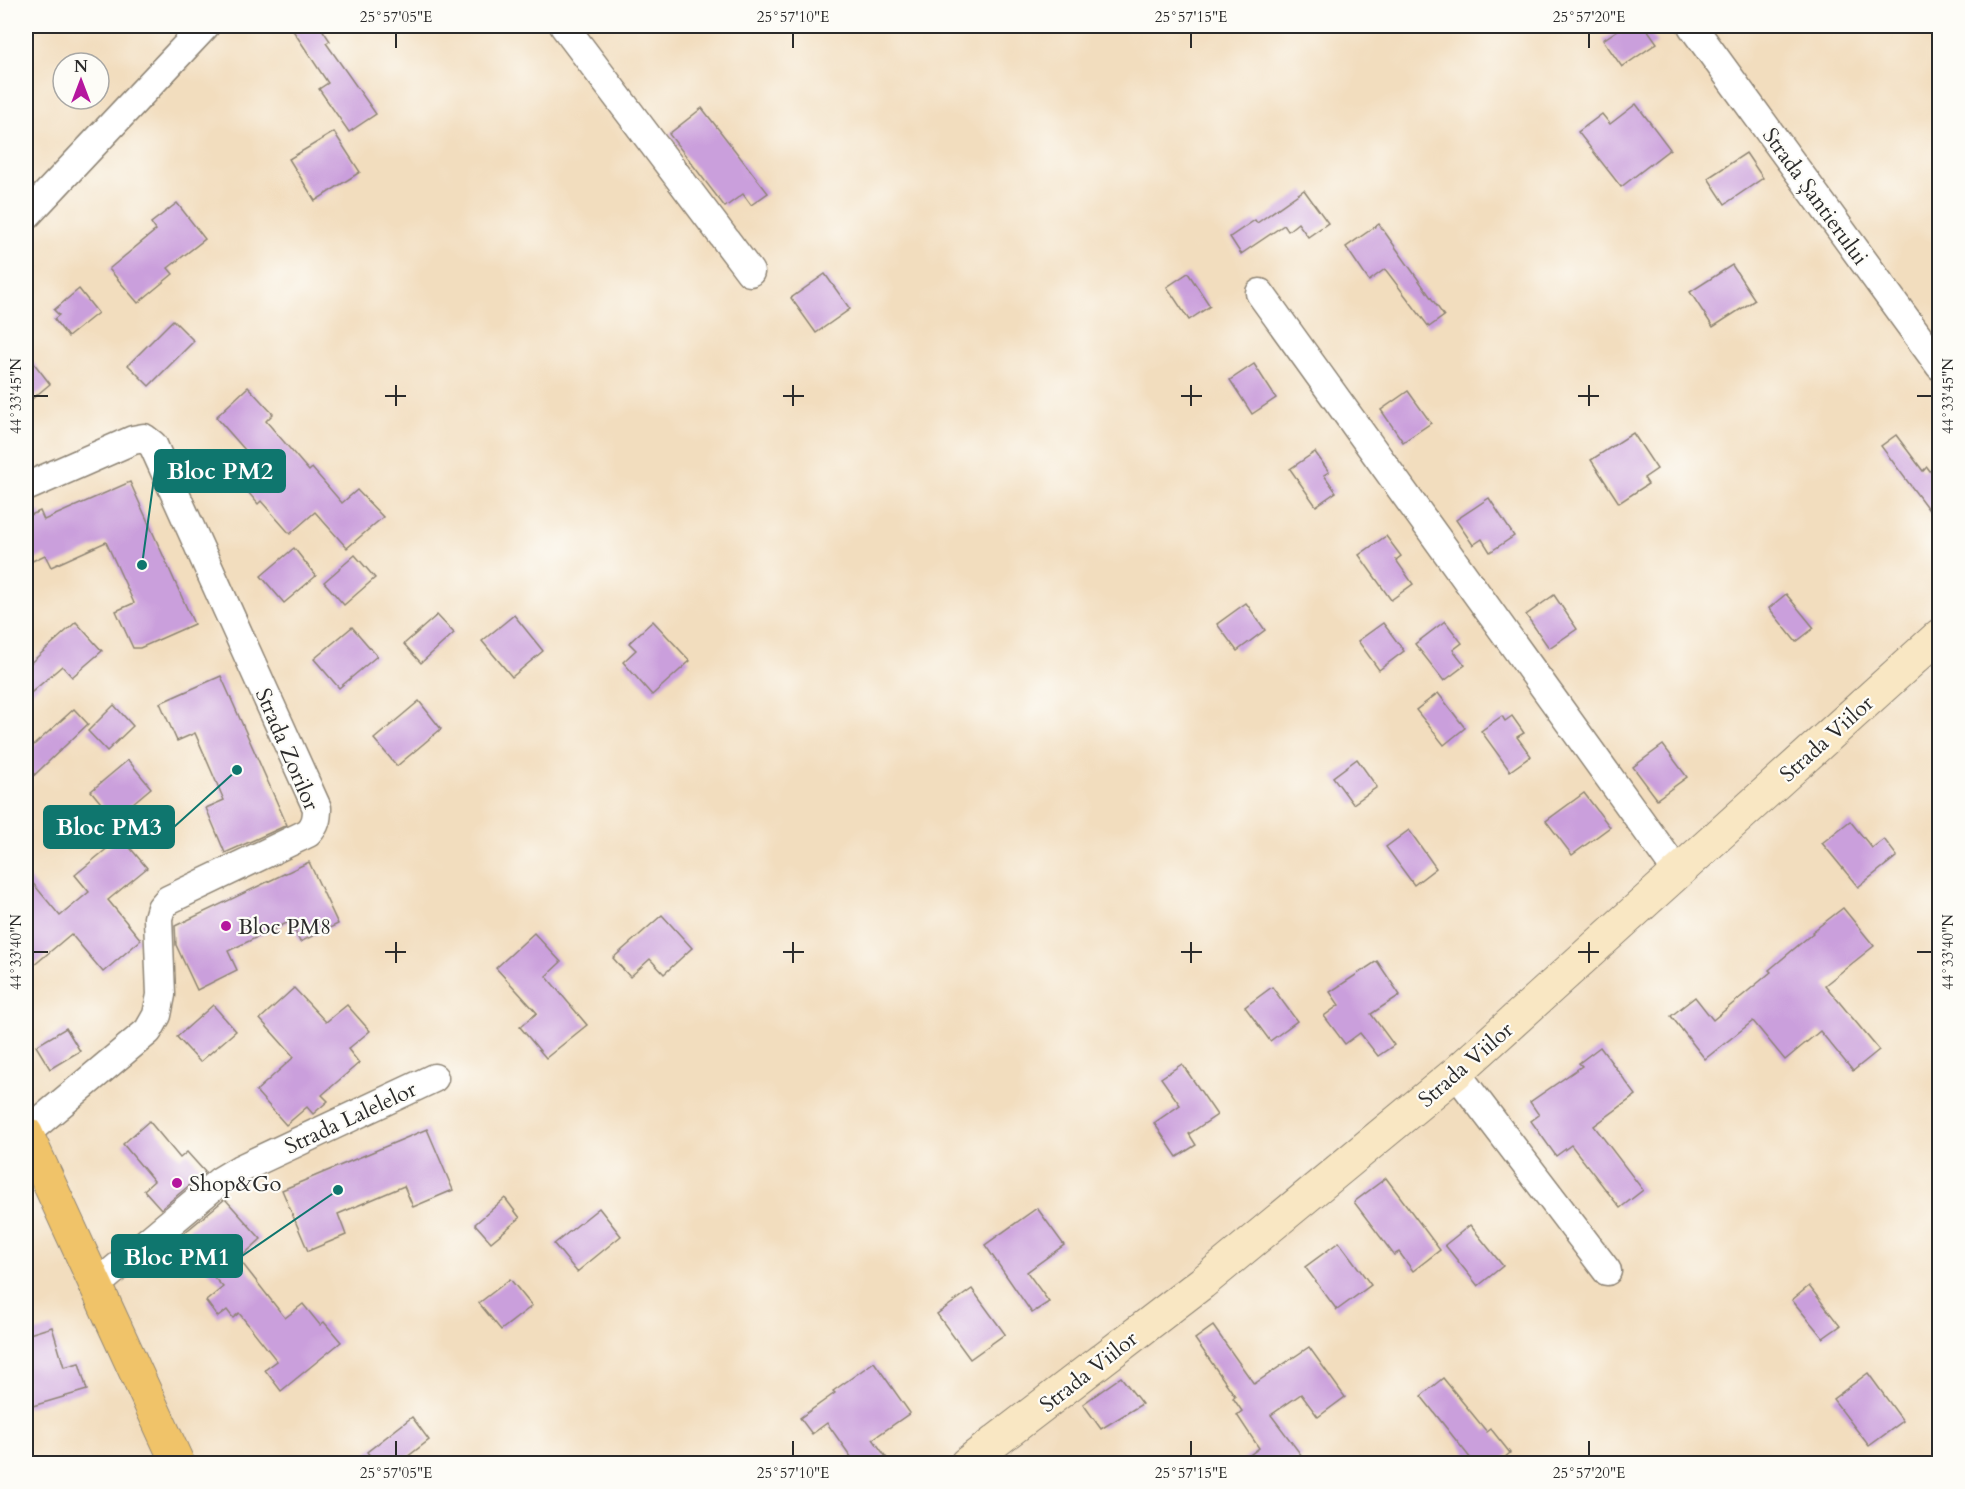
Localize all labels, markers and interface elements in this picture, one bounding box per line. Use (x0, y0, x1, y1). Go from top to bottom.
text: 25°57'05"E (360, 7, 432, 27)
text: 25°57'10"E (757, 7, 829, 27)
text: 25°57'15"E (1155, 7, 1227, 27)
text: 25°57'20"E (1553, 7, 1625, 27)
north arrow (51, 51, 111, 111)
text: N (74, 56, 88, 78)
street label: Strada Șantierului (1755, 122, 1875, 271)
text: 44°33'45"N (6, 358, 26, 434)
text: 44°33'45"N (1938, 358, 1958, 434)
callout: Bloc PM2 (155, 450, 285, 492)
text: Bloc PM2 (167, 455, 273, 488)
street label: Strada Zorilor (248, 684, 327, 816)
street label: Strada Viilor (1773, 688, 1881, 789)
callout: Bloc PM3 (44, 806, 174, 848)
text: Bloc PM3 (56, 811, 162, 844)
place label: Bloc PM8 (238, 912, 331, 942)
text: 44°33'40"N (6, 914, 26, 990)
text: 44°33'40"N (1938, 914, 1958, 990)
marker: Bloc PM8 (219, 919, 233, 933)
street label: Strada Viilor (1412, 1015, 1520, 1114)
street label: Strada Lalelelor (280, 1074, 422, 1162)
place label: Shop&Go (189, 1169, 281, 1199)
marker: Shop&Go (170, 1176, 184, 1190)
callout: Bloc PM1 (112, 1235, 242, 1277)
text: Bloc PM1 (124, 1241, 230, 1274)
street label: Strada Viilor (1033, 1323, 1145, 1420)
text: 25°57'05"E (360, 1463, 432, 1483)
text: 25°57'10"E (757, 1463, 829, 1483)
text: 25°57'15"E (1155, 1463, 1227, 1483)
text: 25°57'20"E (1553, 1463, 1625, 1483)

